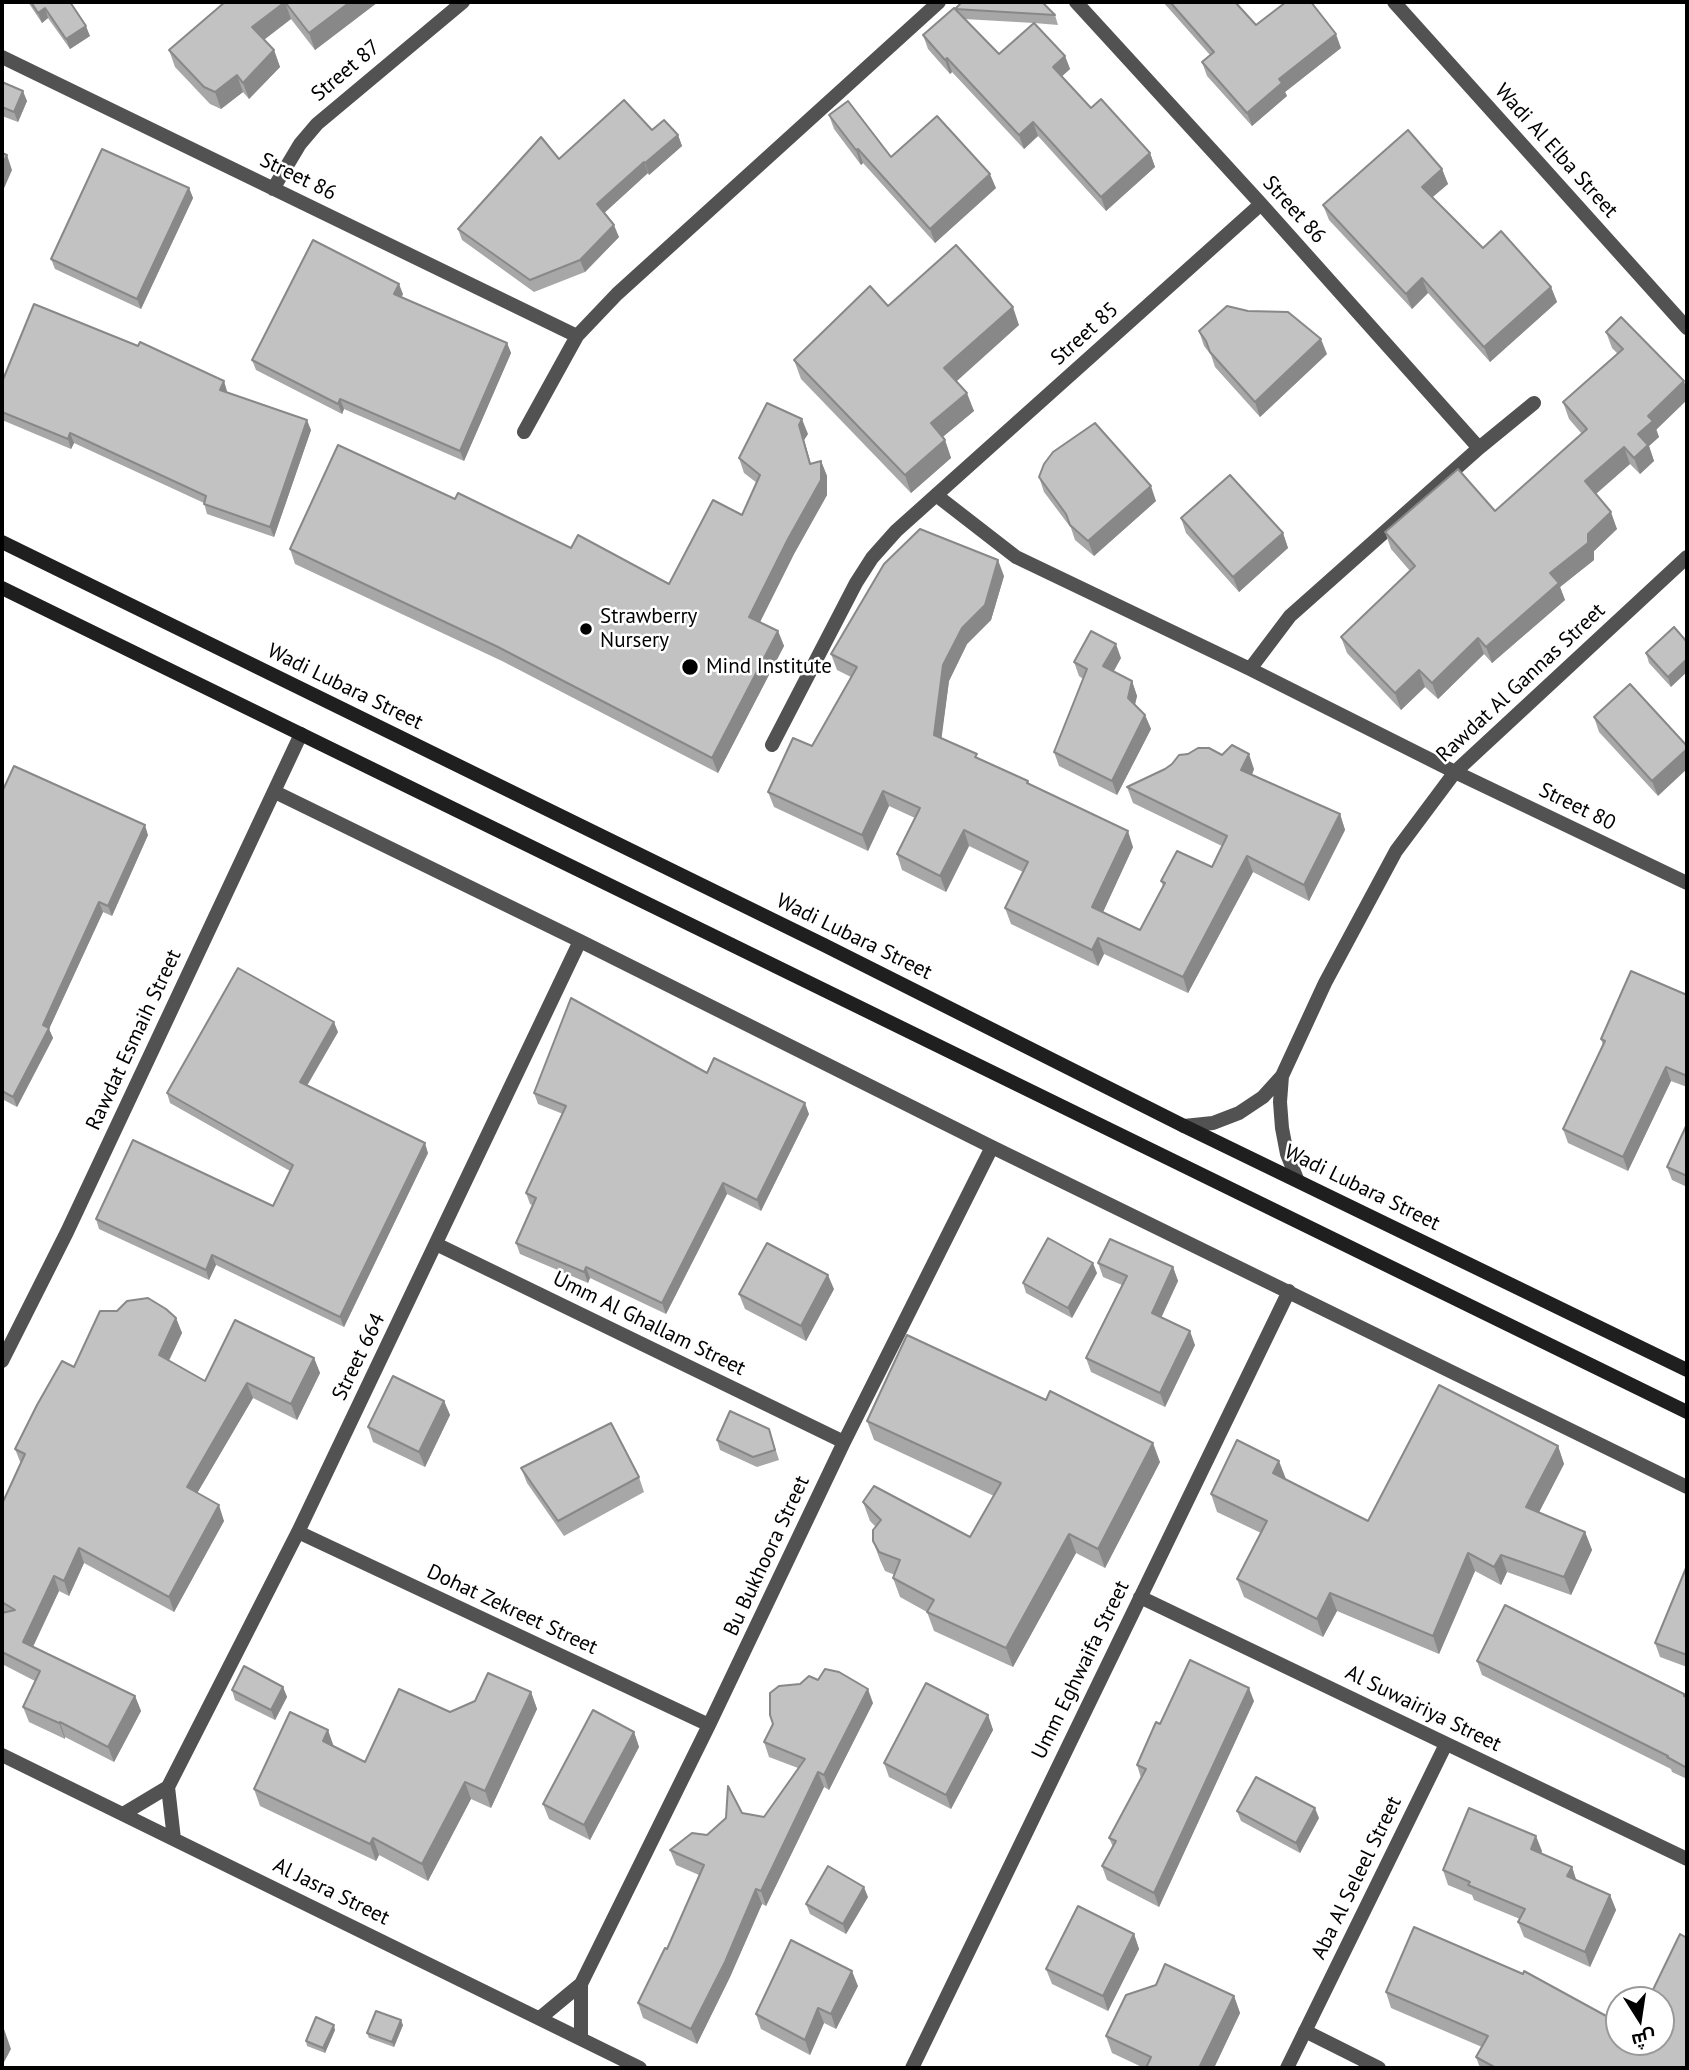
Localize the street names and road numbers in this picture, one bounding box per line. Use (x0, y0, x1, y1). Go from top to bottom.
street label: Street 87 (306, 35, 386, 107)
street label: Wadi Al Elba Street (1489, 79, 1623, 223)
street label: Street 86 (256, 148, 340, 206)
street label: Street 86 (1257, 171, 1331, 249)
street label: Street 85 (1046, 297, 1124, 371)
street label: Rawdat Al Gannas Street (1431, 598, 1611, 768)
street label: Wadi Lubara Street (263, 638, 427, 736)
street label: Street 80 (1535, 778, 1619, 836)
street label: Wadi Lubara Street (772, 888, 936, 986)
street label: Rawdat Esmaih Street (81, 946, 187, 1134)
street label: Wadi Lubara Street (1280, 1139, 1444, 1237)
street label: Umm Al Ghallam Street (549, 1266, 749, 1382)
street label: Street 664 (327, 1309, 391, 1405)
street label: Bu Bukhoora Street (719, 1472, 815, 1640)
street label: Dohat Zekreet Street (423, 1559, 601, 1661)
street label: Umm Eghwaifa Street (1027, 1577, 1135, 1763)
street label: Al Suwairiya Street (1341, 1660, 1505, 1758)
street label: Aba Al Seleel Street (1307, 1792, 1407, 1964)
street label: Al Jasra Street (269, 1853, 393, 1931)

